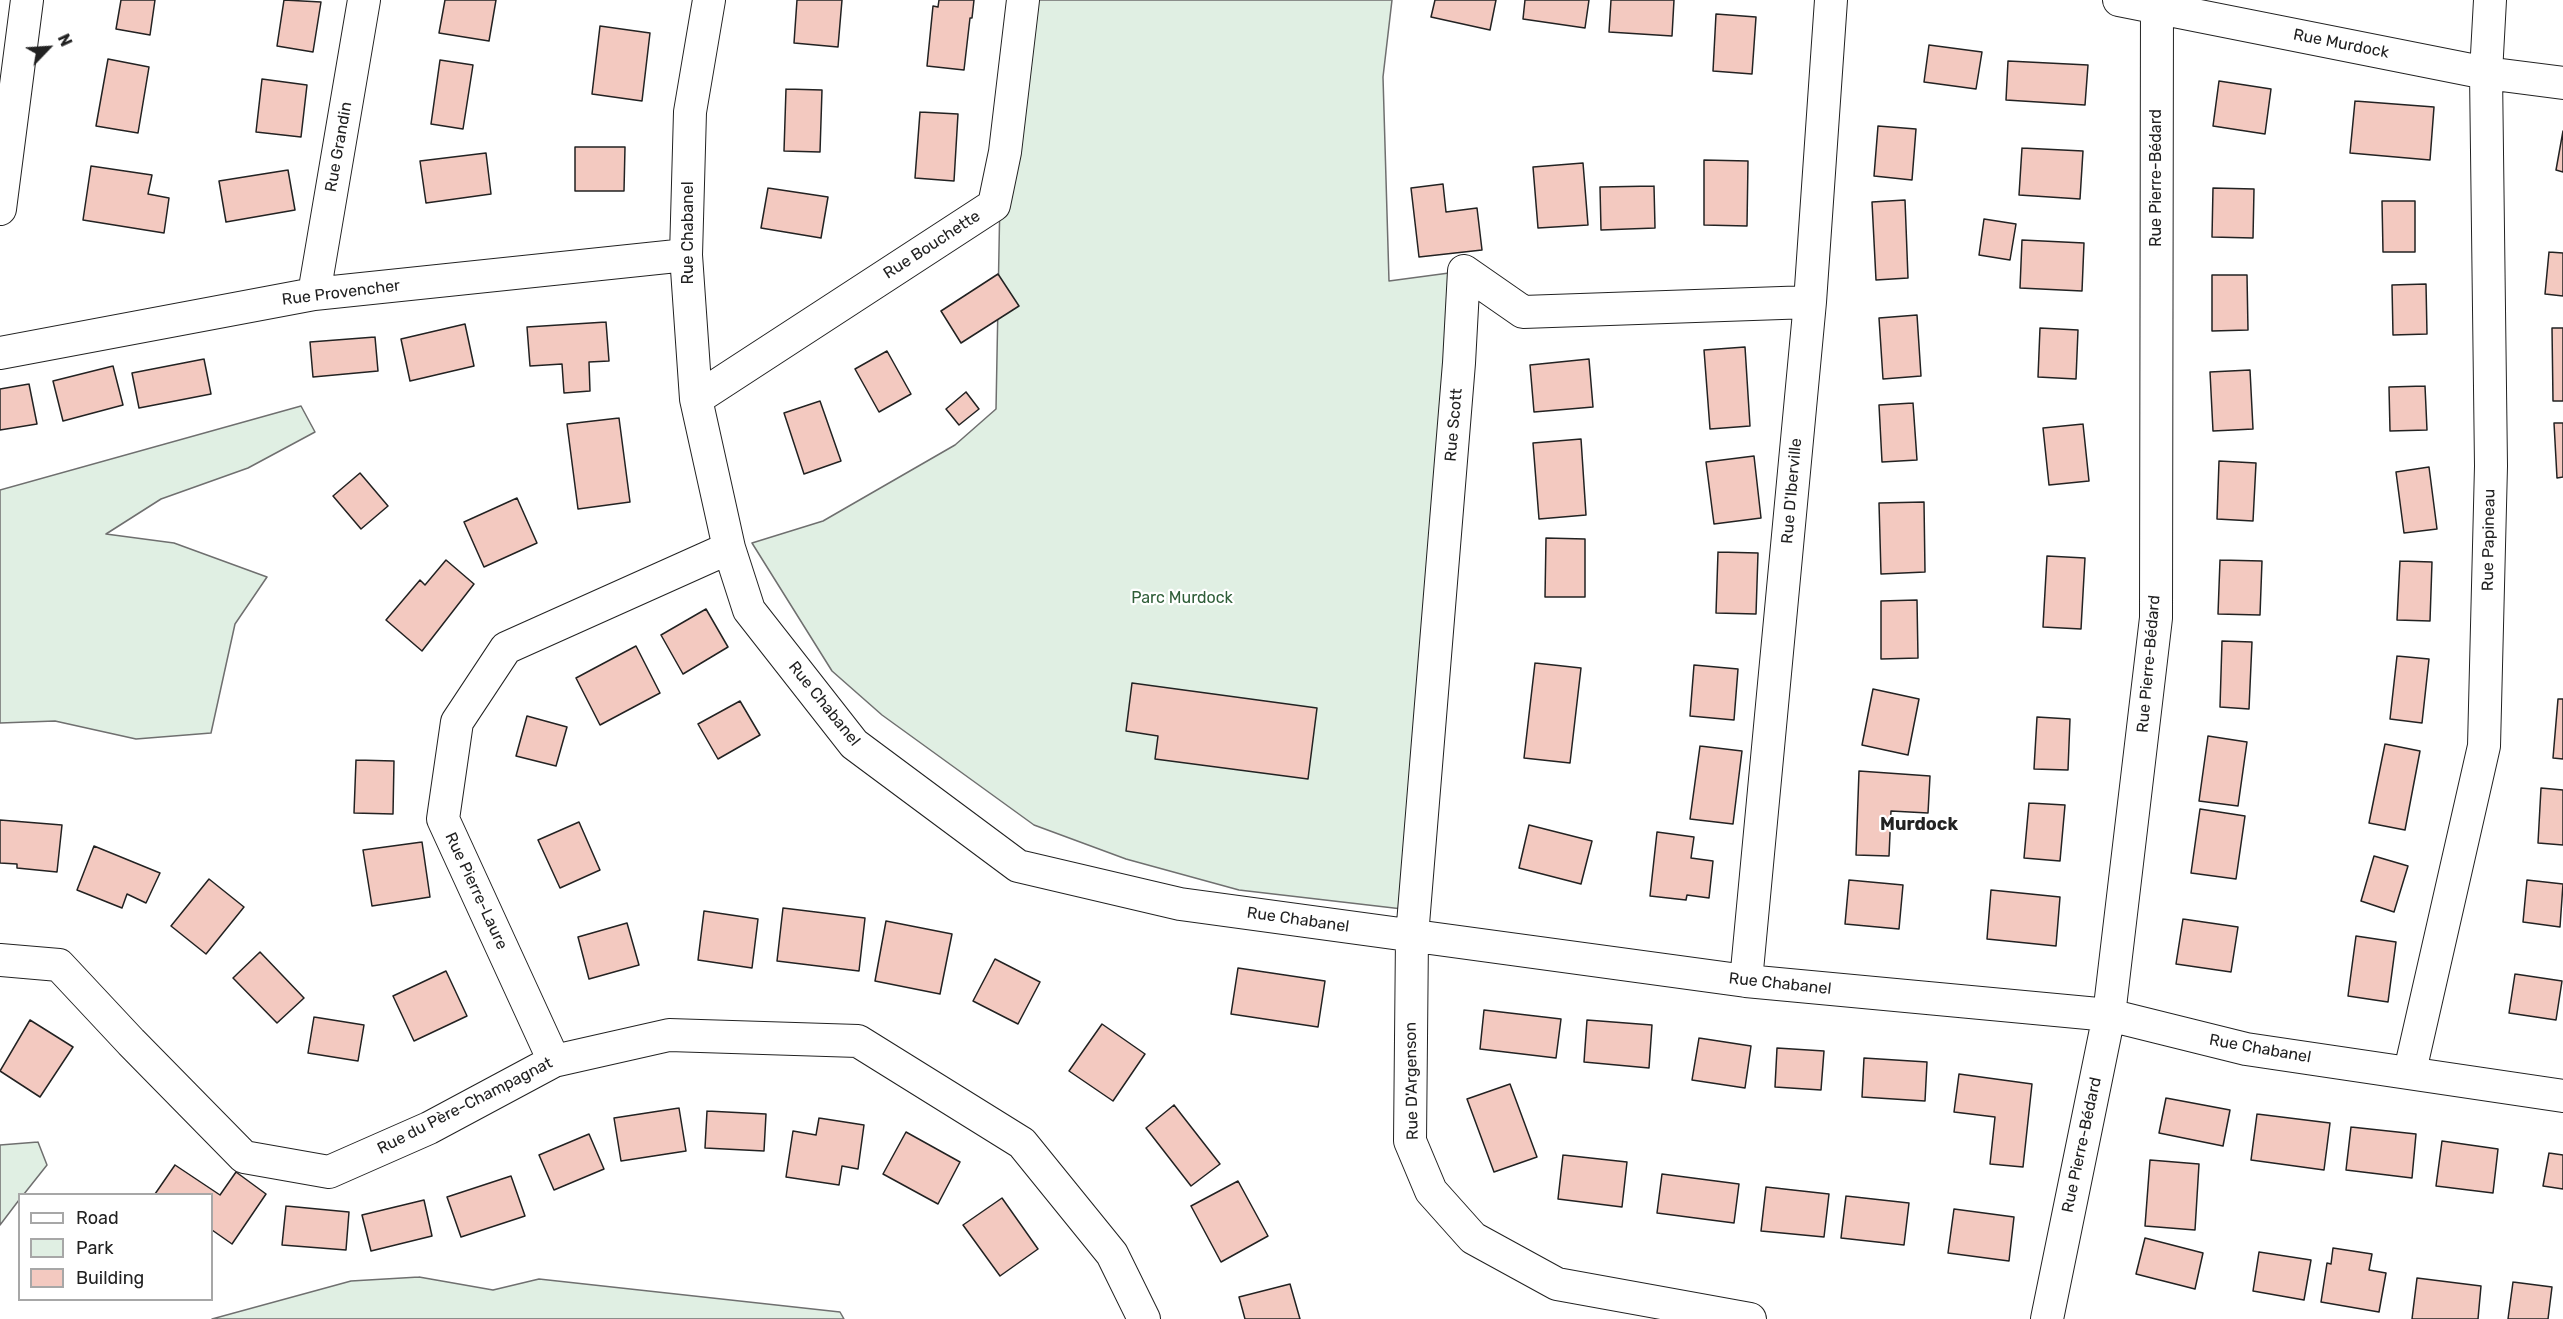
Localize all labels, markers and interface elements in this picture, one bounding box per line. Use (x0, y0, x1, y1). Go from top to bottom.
north arrow (18, 18, 78, 78)
street label: Rue Murdock (2292, 25, 2390, 63)
text: N (54, 31, 76, 49)
street label: Rue Grandin (322, 100, 356, 194)
street label: Rue Pierre-Bédard (2146, 109, 2166, 247)
street label: Rue Chabanel (678, 181, 698, 285)
street label: Rue Bouchette (880, 207, 984, 283)
street label: Rue Provencher (281, 276, 401, 310)
street label: Rue Scott (1441, 388, 1467, 462)
street label: Rue D'Iberville (1778, 437, 1806, 545)
street label: Rue Papineau (2479, 489, 2499, 591)
park label: Parc Murdock (1131, 588, 1233, 608)
street label: Rue Pierre-Bédard (2133, 594, 2165, 734)
street label: Rue Chabanel (784, 658, 864, 750)
district label: Murdock (1880, 814, 1958, 836)
street label: Rue Pierre-Laure (440, 829, 512, 953)
street label: Rue Chabanel (1246, 903, 1350, 937)
street label: Rue Chabanel (1728, 969, 1832, 999)
street label: Rue D'Argenson (1401, 1022, 1423, 1140)
street label: Rue Chabanel (2208, 1031, 2312, 1067)
street label: Rue du Père-Champagnat (374, 1053, 556, 1159)
street label: Rue Pierre-Bédard (2058, 1075, 2106, 1215)
legend (18, 1193, 213, 1301)
text: Road (76, 1207, 119, 1229)
text: Park (76, 1237, 113, 1259)
text: Building (76, 1267, 144, 1289)

